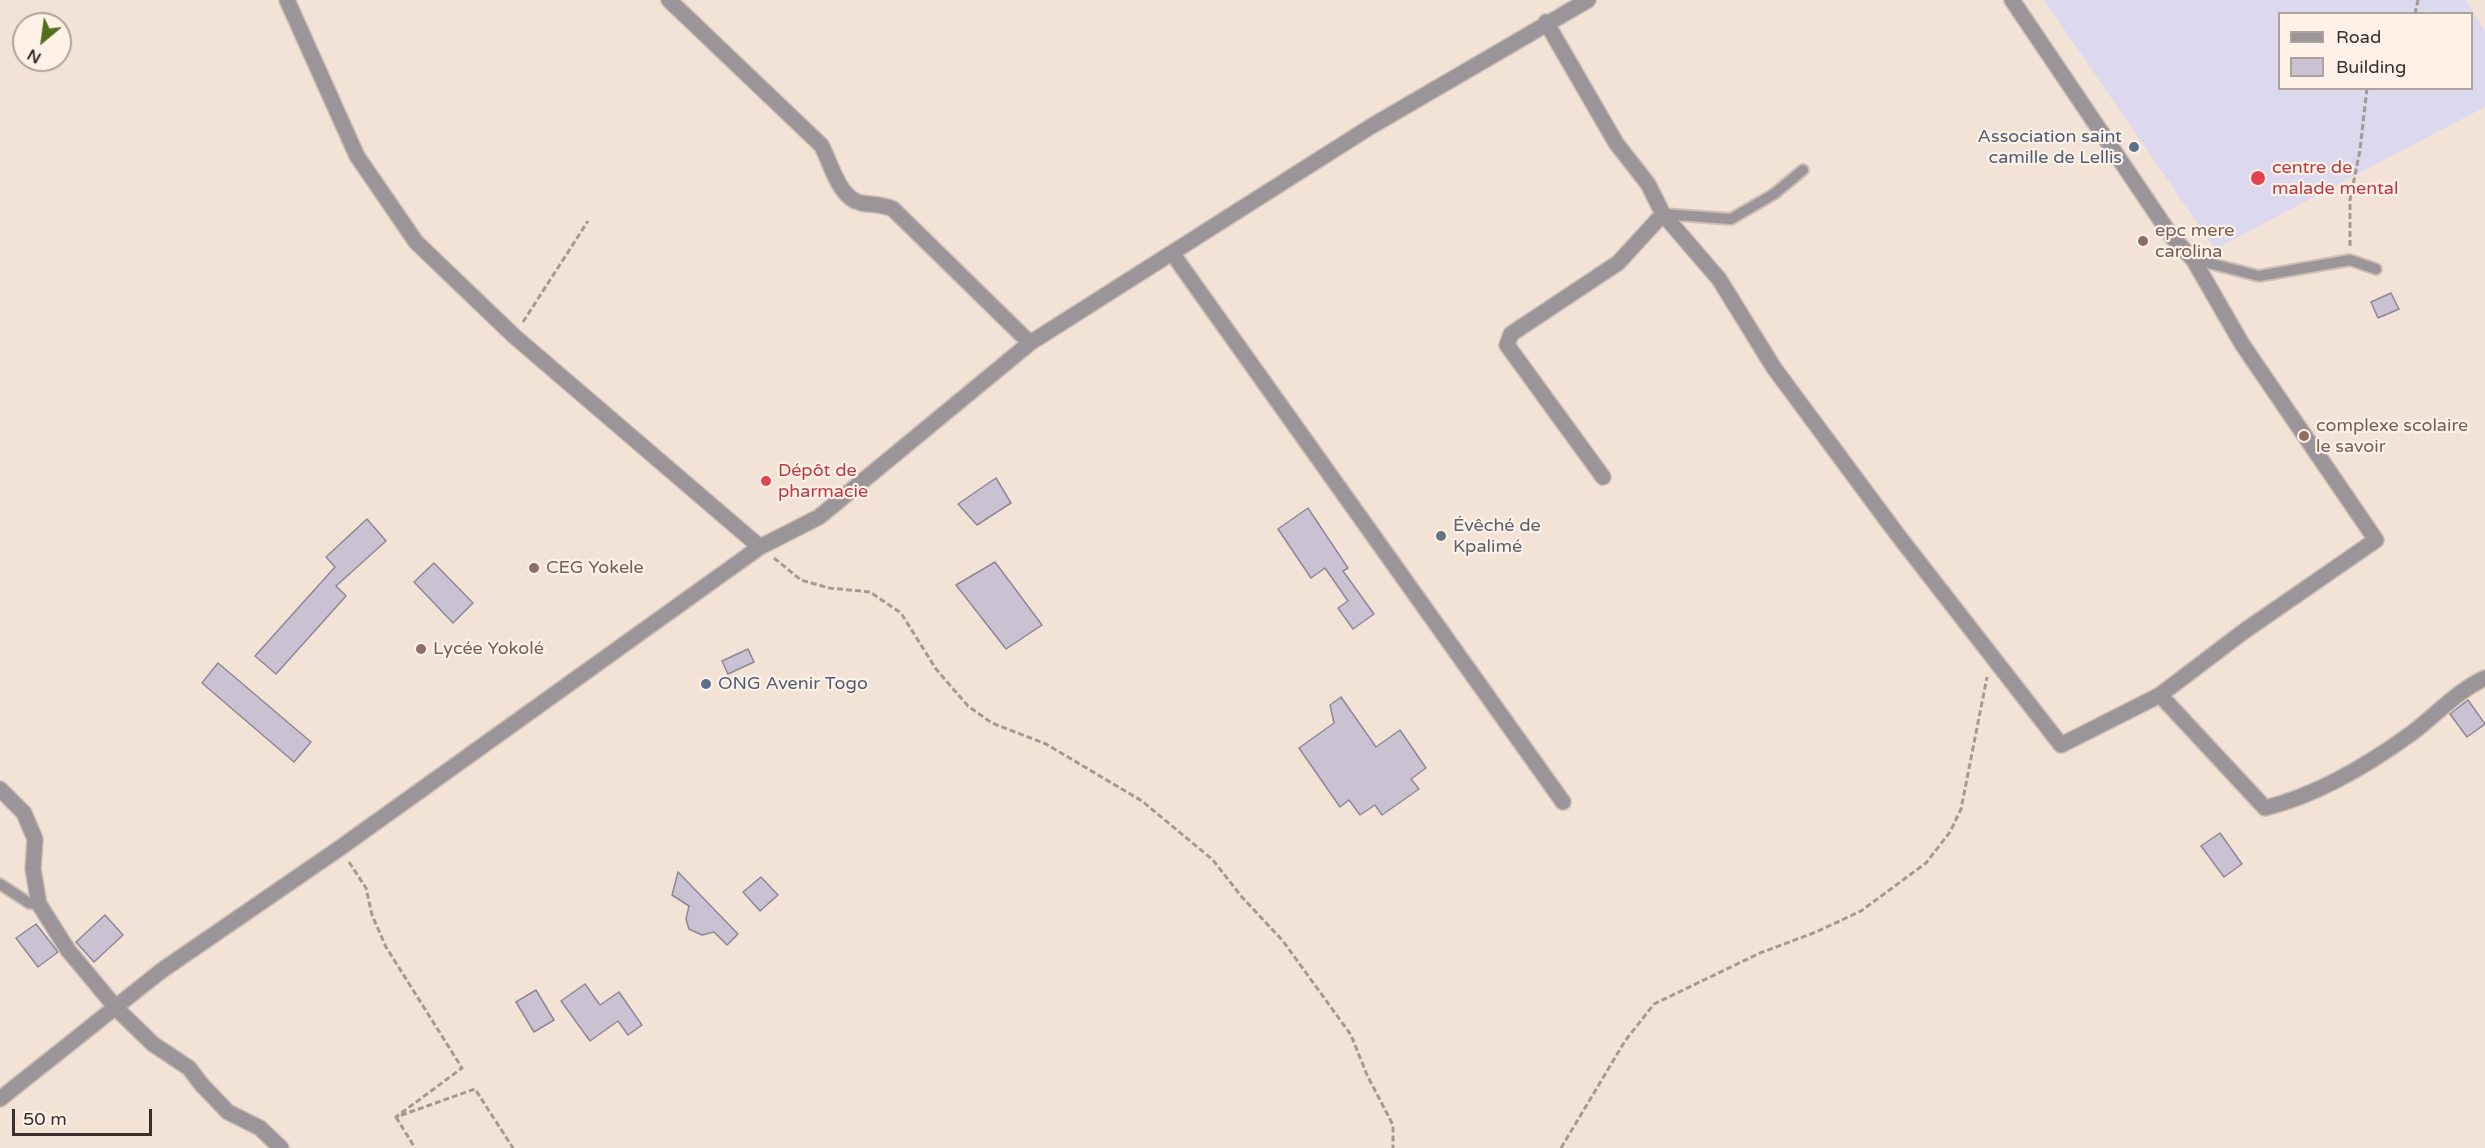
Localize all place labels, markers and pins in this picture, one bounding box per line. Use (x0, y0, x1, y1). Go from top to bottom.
place label: Association saint camille de Lellis (1978, 126, 2122, 168)
marker: Association saint camille de Lellis (2127, 140, 2141, 154)
place label: centre de malade mental (2272, 157, 2398, 200)
marker: centre de malade mental (2249, 169, 2267, 187)
place label: epc mere carolina (2155, 220, 2234, 262)
marker: epc mere carolina (2136, 234, 2150, 248)
place label: complexe scolaire le savoir (2316, 415, 2468, 458)
marker: complexe scolaire le savoir (2297, 429, 2311, 443)
place label: Dépôt de pharmacie (778, 460, 868, 502)
marker: Dépôt de pharmacie (759, 474, 773, 488)
place label: Évêché de Kpalimé (1453, 515, 1541, 558)
marker: Évêché de Kpalimé (1434, 529, 1448, 543)
place label: CEG Yokele (546, 557, 644, 579)
marker: CEG Yokele (527, 561, 541, 575)
place label: Lycée Yokolé (433, 638, 544, 660)
marker: Lycée Yokolé (414, 642, 428, 656)
place label: ONG Avenir Togo (718, 673, 868, 695)
marker: ONG Avenir Togo (699, 677, 713, 691)

